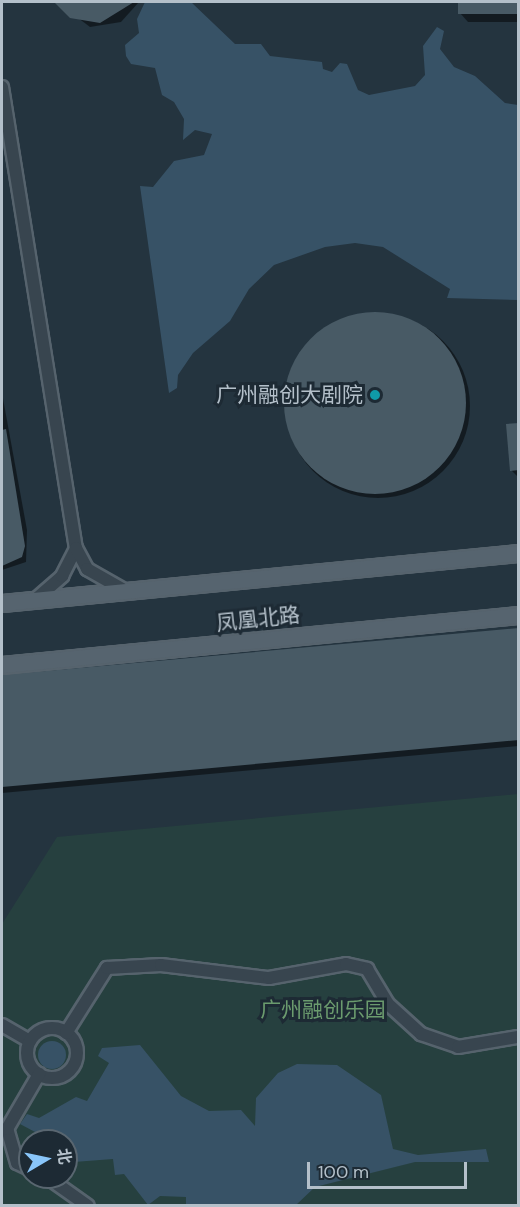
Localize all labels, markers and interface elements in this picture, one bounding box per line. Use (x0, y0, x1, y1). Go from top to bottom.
place label: 广州融创大剧院 (216, 382, 363, 408)
marker: 广州融创大剧院 (368, 388, 382, 402)
street label: 凤凰北路 (215, 602, 301, 636)
park label: 广州融创乐园 (260, 997, 386, 1023)
north arrow (18, 1129, 78, 1189)
text: 北 (53, 1147, 76, 1166)
scale bar (310, 1150, 470, 1188)
text: 100 m (318, 1160, 369, 1184)

